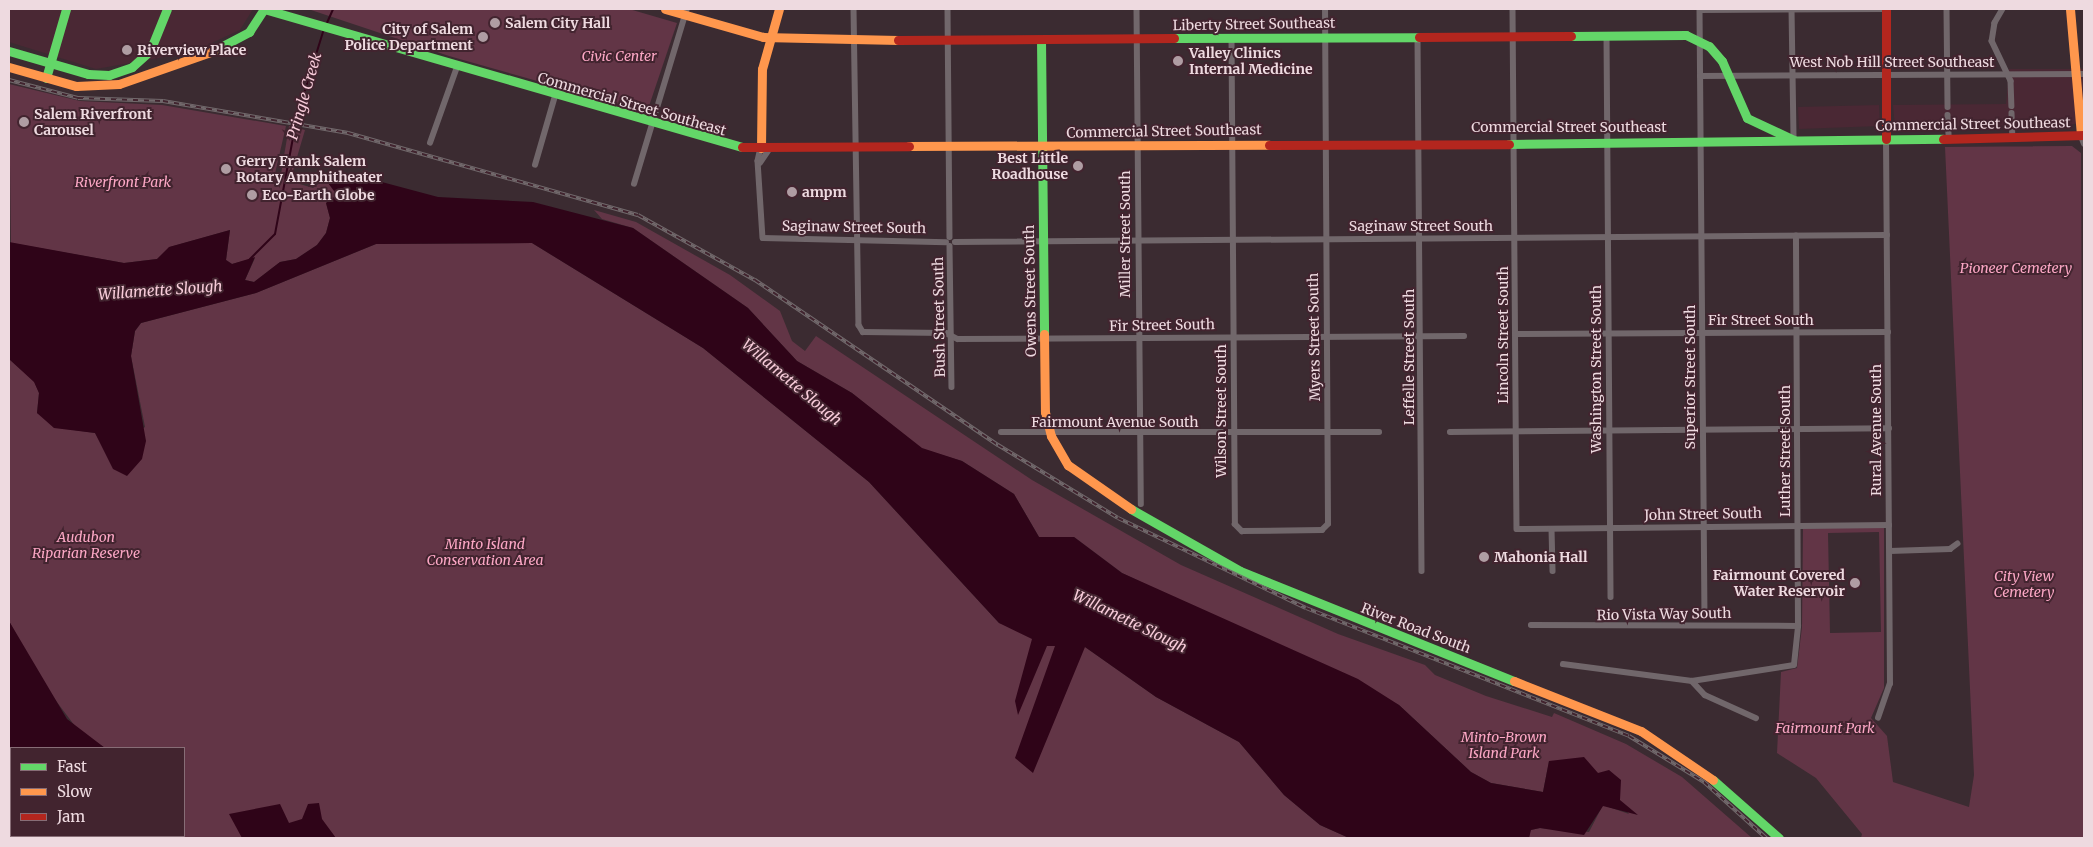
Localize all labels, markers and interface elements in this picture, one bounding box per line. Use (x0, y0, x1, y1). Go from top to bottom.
street label: Liberty Street Southeast (1172, 14, 1336, 34)
place label: Salem City Hall (505, 15, 610, 31)
marker: Salem City Hall (489, 17, 501, 29)
place label: City of Salem Police Department (344, 21, 473, 54)
marker: City of Salem Police Department (477, 31, 489, 43)
place label: Riverview Place (137, 42, 246, 58)
marker: Riverview Place (121, 44, 133, 56)
place label: Valley Clinics Internal Medicine (1189, 45, 1313, 78)
park label: Civic Center (581, 48, 657, 64)
water label: Pringle Creek (283, 50, 325, 142)
marker: Valley Clinics Internal Medicine (1171, 54, 1185, 68)
street label: West Nob Hill Street Southeast (1789, 54, 1995, 70)
street label: Commercial Street Southeast (536, 69, 728, 139)
place label: Salem Riverfront Carousel (34, 106, 152, 138)
street label: Commercial Street Southeast (1875, 114, 2071, 134)
marker: Salem Riverfront Carousel (18, 116, 30, 128)
street label: Commercial Street Southeast (1471, 119, 1667, 135)
street label: Commercial Street Southeast (1066, 121, 1262, 141)
place label: Best Little Roadhouse (992, 150, 1068, 182)
place label: Gerry Frank Salem Rotary Amphitheater (236, 153, 382, 186)
marker: Best Little Roadhouse (1072, 160, 1084, 172)
marker: Gerry Frank Salem Rotary Amphitheater (220, 163, 232, 175)
street label: Miller Street South (1117, 170, 1133, 298)
park label: Riverfront Park (75, 174, 171, 190)
place label: ampm (802, 184, 847, 200)
marker: ampm (786, 186, 798, 198)
place label: Eco-Earth Globe (262, 187, 375, 203)
marker: Eco-Earth Globe (246, 189, 258, 201)
street label: Saginaw Street South (782, 217, 926, 237)
street label: Saginaw Street South (1349, 218, 1493, 234)
street label: Owens Street South (1020, 225, 1040, 357)
street label: Bush Street South (930, 257, 948, 377)
park label: Pioneer Cemetery (1960, 260, 2072, 276)
street label: Lincoln Street South (1495, 266, 1511, 404)
street label: Myers Street South (1304, 273, 1324, 401)
water label: Willamette Slough (97, 277, 223, 303)
street label: Washington Street South (1588, 285, 1604, 453)
street label: Leffelle Street South (1401, 289, 1417, 425)
street label: Superior Street South (1682, 305, 1698, 449)
street label: Fir Street South (1708, 312, 1814, 328)
street label: Fir Street South (1109, 316, 1215, 334)
water label: Willamette Slough (738, 335, 846, 429)
street label: Wilson Street South (1213, 344, 1229, 478)
street label: Rural Avenue South (1868, 364, 1884, 496)
street label: Luther Street South (1777, 385, 1793, 517)
street label: Fairmount Avenue South (1031, 414, 1199, 430)
street label: John Street South (1644, 505, 1762, 523)
park label: Audubon Riparian Reserve (32, 529, 140, 562)
park label: Minto Island Conservation Area (426, 536, 544, 568)
place label: Mahonia Hall (1494, 549, 1587, 565)
marker: Mahonia Hall (1478, 551, 1490, 563)
place label: Fairmount Covered Water Reservoir (1713, 567, 1845, 600)
park label: City View Cemetery (1993, 568, 2055, 600)
marker: Fairmount Covered Water Reservoir (1849, 577, 1861, 589)
water label: Willamette Slough (1070, 586, 1190, 656)
street label: River Road South (1359, 599, 1473, 657)
street label: Rio Vista Way South (1597, 604, 1731, 624)
park label: Fairmount Park (1775, 720, 1875, 736)
park label: Minto-Brown Island Park (1461, 729, 1547, 762)
legend (10, 747, 185, 837)
text: Fast (57, 757, 87, 776)
text: Slow (57, 782, 92, 801)
text: Jam (57, 807, 85, 826)

